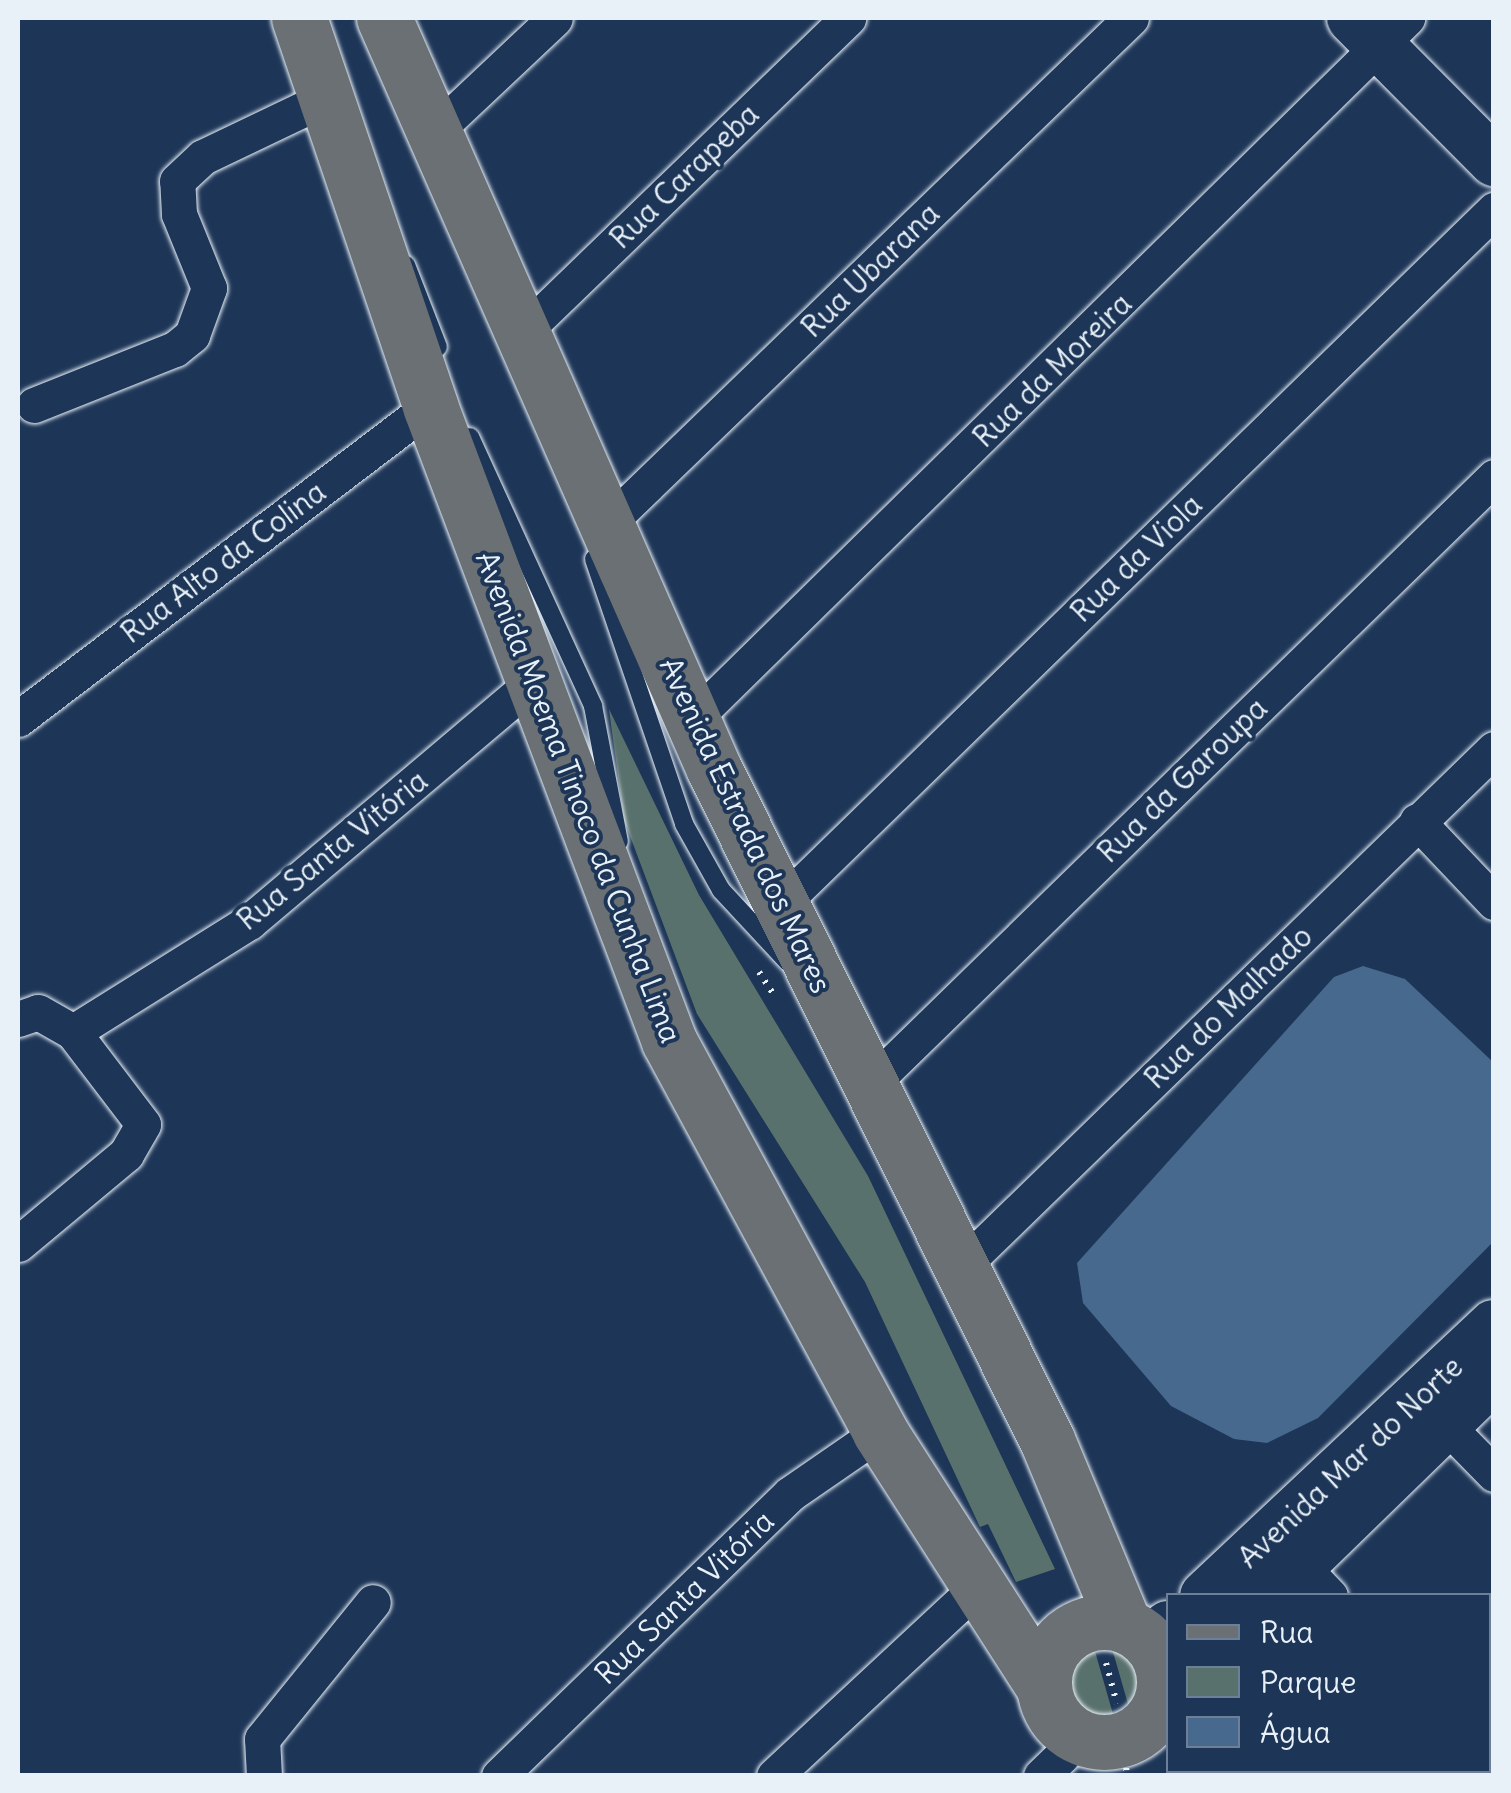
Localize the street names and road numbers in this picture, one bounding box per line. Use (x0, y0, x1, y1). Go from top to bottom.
street label: Rua Carapeba (602, 96, 766, 256)
street label: Rua Ubarana (793, 195, 947, 345)
street label: Rua da Moreira (965, 285, 1139, 455)
street label: Rua Alto da Colina (114, 473, 332, 651)
street label: Rua da Viola (1063, 486, 1209, 630)
street label: Avenida Moema Tinoco da Cunha Lima (468, 546, 690, 1048)
street label: Avenida Estrada dos Mares (652, 652, 840, 998)
street label: Rua da Garoupa (1090, 690, 1274, 870)
street label: Rua Santa Vitória (230, 762, 434, 938)
street label: Rua do Malhado (1137, 918, 1319, 1096)
street label: Avenida Mar do Norte (1230, 1349, 1470, 1575)
street label: Rua Santa Vitória (587, 1503, 781, 1691)

